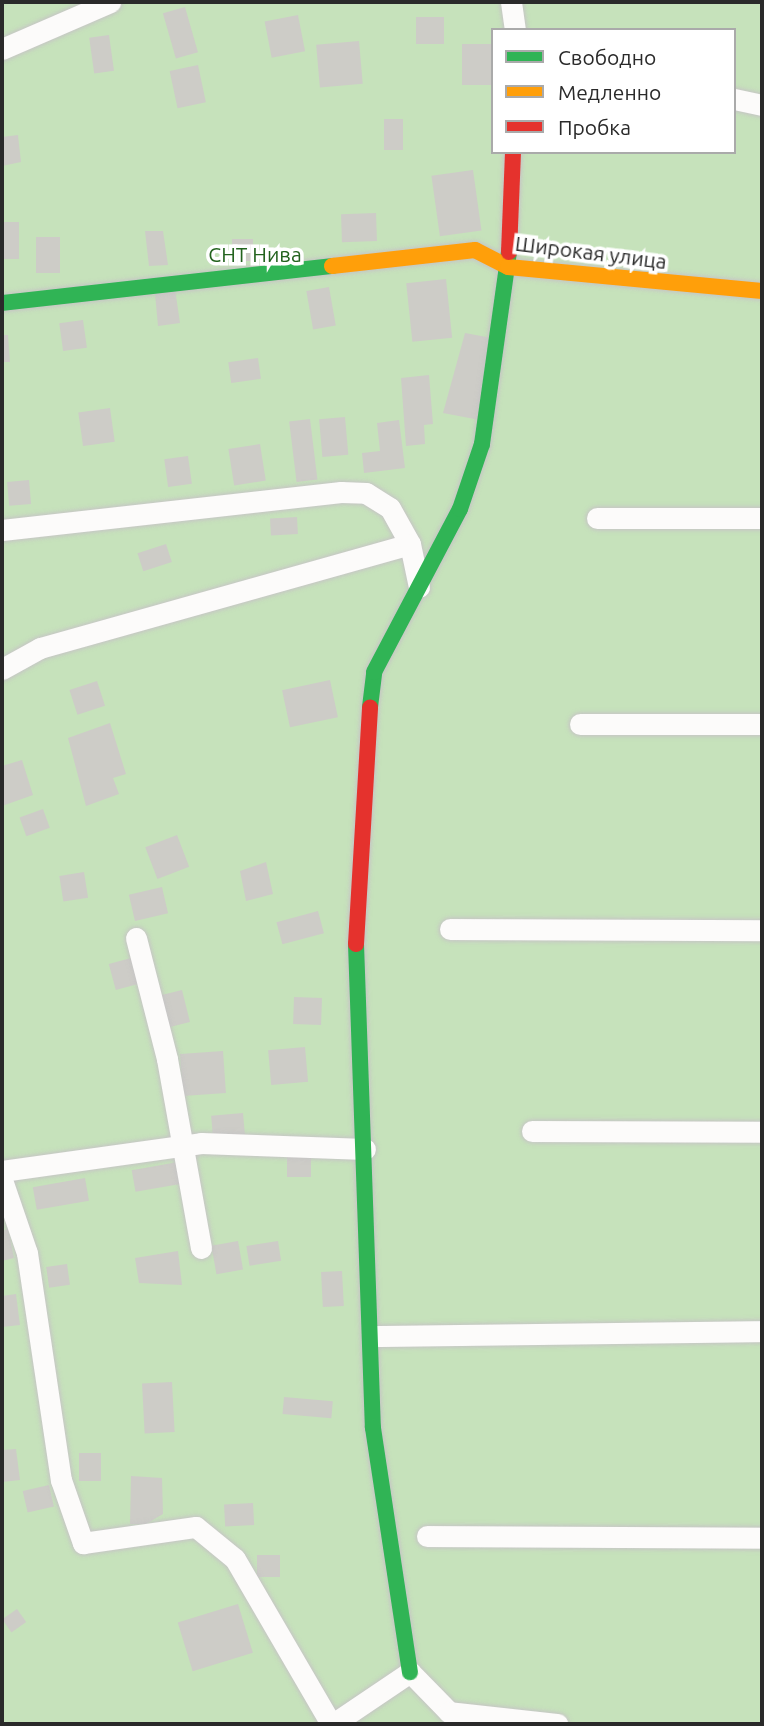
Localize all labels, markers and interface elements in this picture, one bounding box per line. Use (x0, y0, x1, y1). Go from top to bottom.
legend (491, 28, 736, 154)
text: Свободно (558, 45, 656, 69)
text: Медленно (558, 80, 661, 104)
text: Пробка (558, 115, 631, 139)
street label: Широкая улица (514, 230, 668, 274)
park label: СНТ Нива (208, 241, 302, 267)

